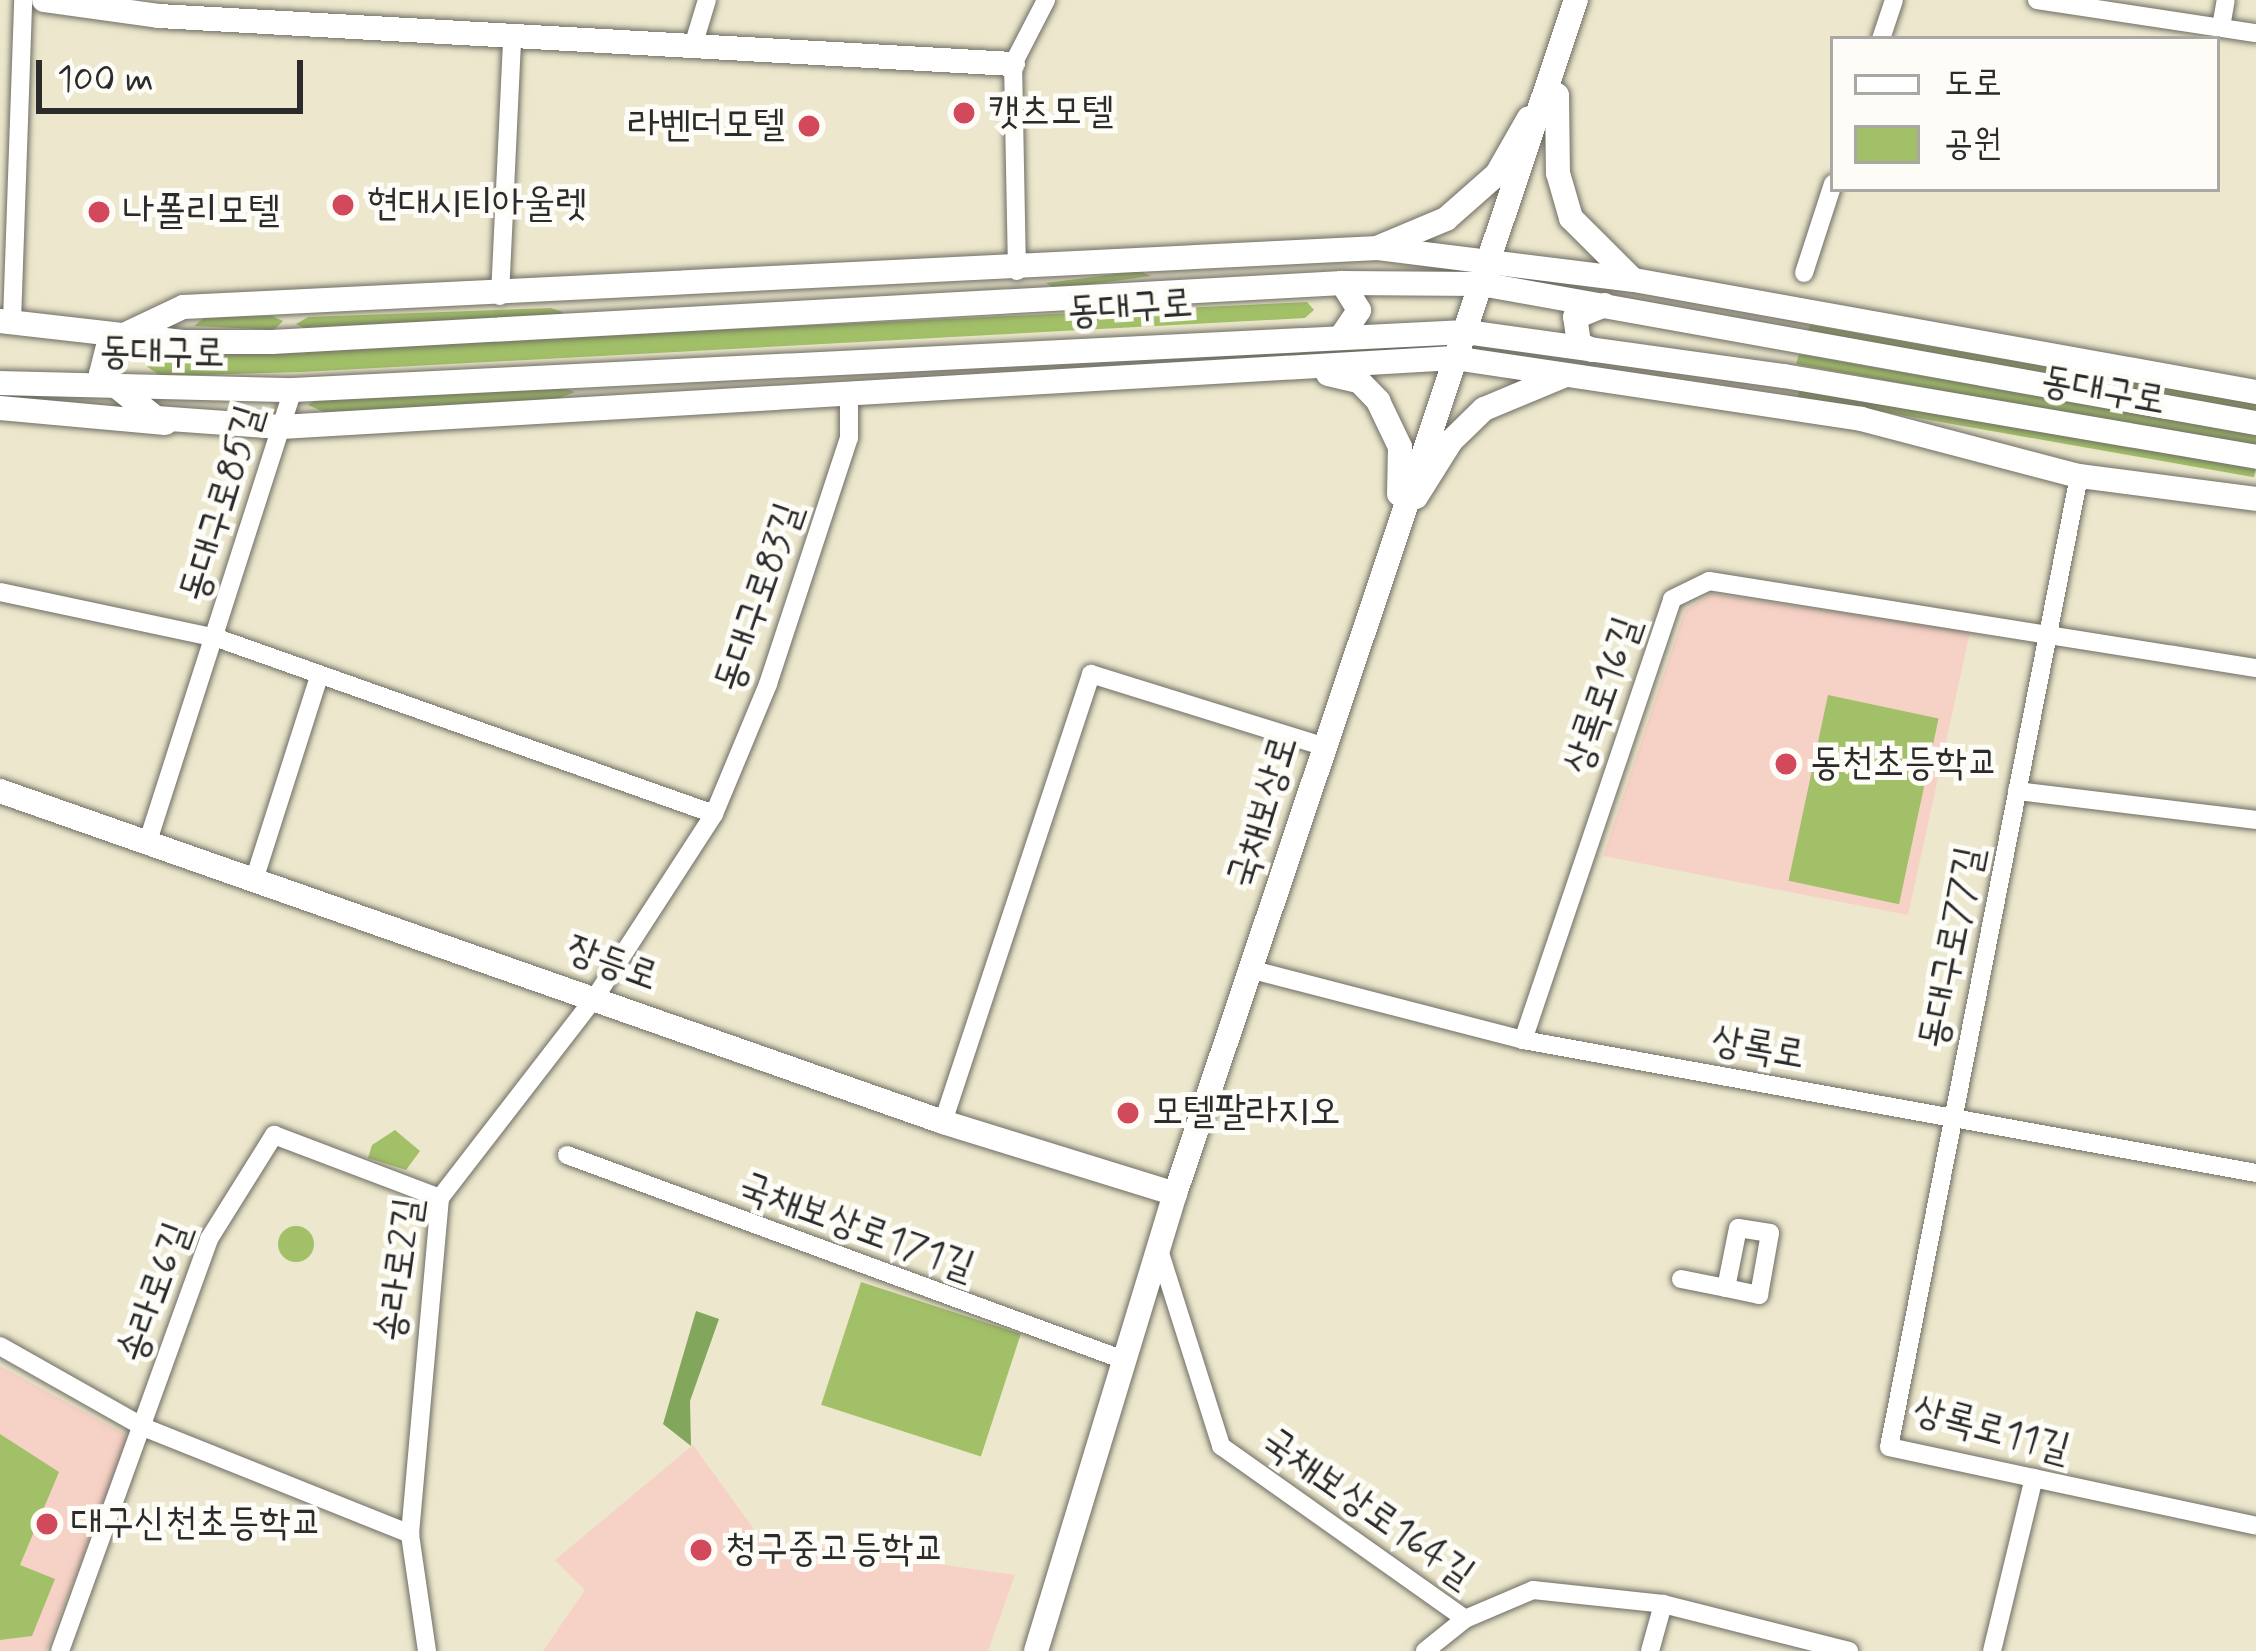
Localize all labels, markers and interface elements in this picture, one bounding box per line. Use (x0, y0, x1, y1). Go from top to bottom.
scale bar (42, 36, 309, 110)
legend (1830, 36, 2220, 192)
text: 100 m (57, 57, 154, 104)
text: 도로 (1944, 61, 2002, 108)
place label: 캣츠모텔 (988, 90, 1114, 136)
marker: 캣츠모텔 (951, 100, 977, 126)
place label: 라벤더모텔 (628, 103, 785, 149)
marker: 라벤더모텔 (796, 113, 822, 139)
text: 공원 (1944, 121, 2002, 168)
place label: 현대시티아울렛 (367, 182, 587, 228)
place label: 나폴리모텔 (123, 189, 280, 235)
marker: 현대시티아울렛 (330, 192, 356, 218)
marker: 나폴리모텔 (86, 199, 112, 225)
street label: 동대구로 (1066, 281, 1194, 337)
street label: 동대구로 (99, 330, 225, 378)
street label: 동대구로 (2037, 358, 2169, 426)
street label: 동대구로85길 (171, 400, 275, 608)
street label: 동대구로83길 (706, 497, 814, 699)
street label: 상록로16길 (1555, 611, 1653, 781)
street label: 국채보상로 (1219, 730, 1309, 894)
place label: 동천초등학교 (1810, 741, 1998, 787)
marker: 동천초등학교 (1773, 751, 1799, 777)
street label: 동대구로77길 (1911, 843, 1995, 1053)
street label: 장등로 (560, 926, 664, 1002)
street label: 상록로 (1708, 1018, 1808, 1080)
place label: 모텔팔라지오 (1152, 1090, 1340, 1136)
marker: 모텔팔라지오 (1115, 1100, 1141, 1126)
street label: 국채보상로171길 (732, 1164, 980, 1292)
street label: 송라로2길 (368, 1195, 434, 1345)
street label: 송라로6길 (109, 1217, 203, 1369)
street label: 상록로11길 (1907, 1388, 2075, 1474)
street label: 국채보상로164길 (1252, 1419, 1482, 1599)
place label: 대구신천초등학교 (71, 1501, 322, 1547)
marker: 대구신천초등학교 (34, 1511, 60, 1537)
place label: 청구중고등학교 (725, 1527, 945, 1573)
marker: 청구중고등학교 (688, 1537, 714, 1563)

